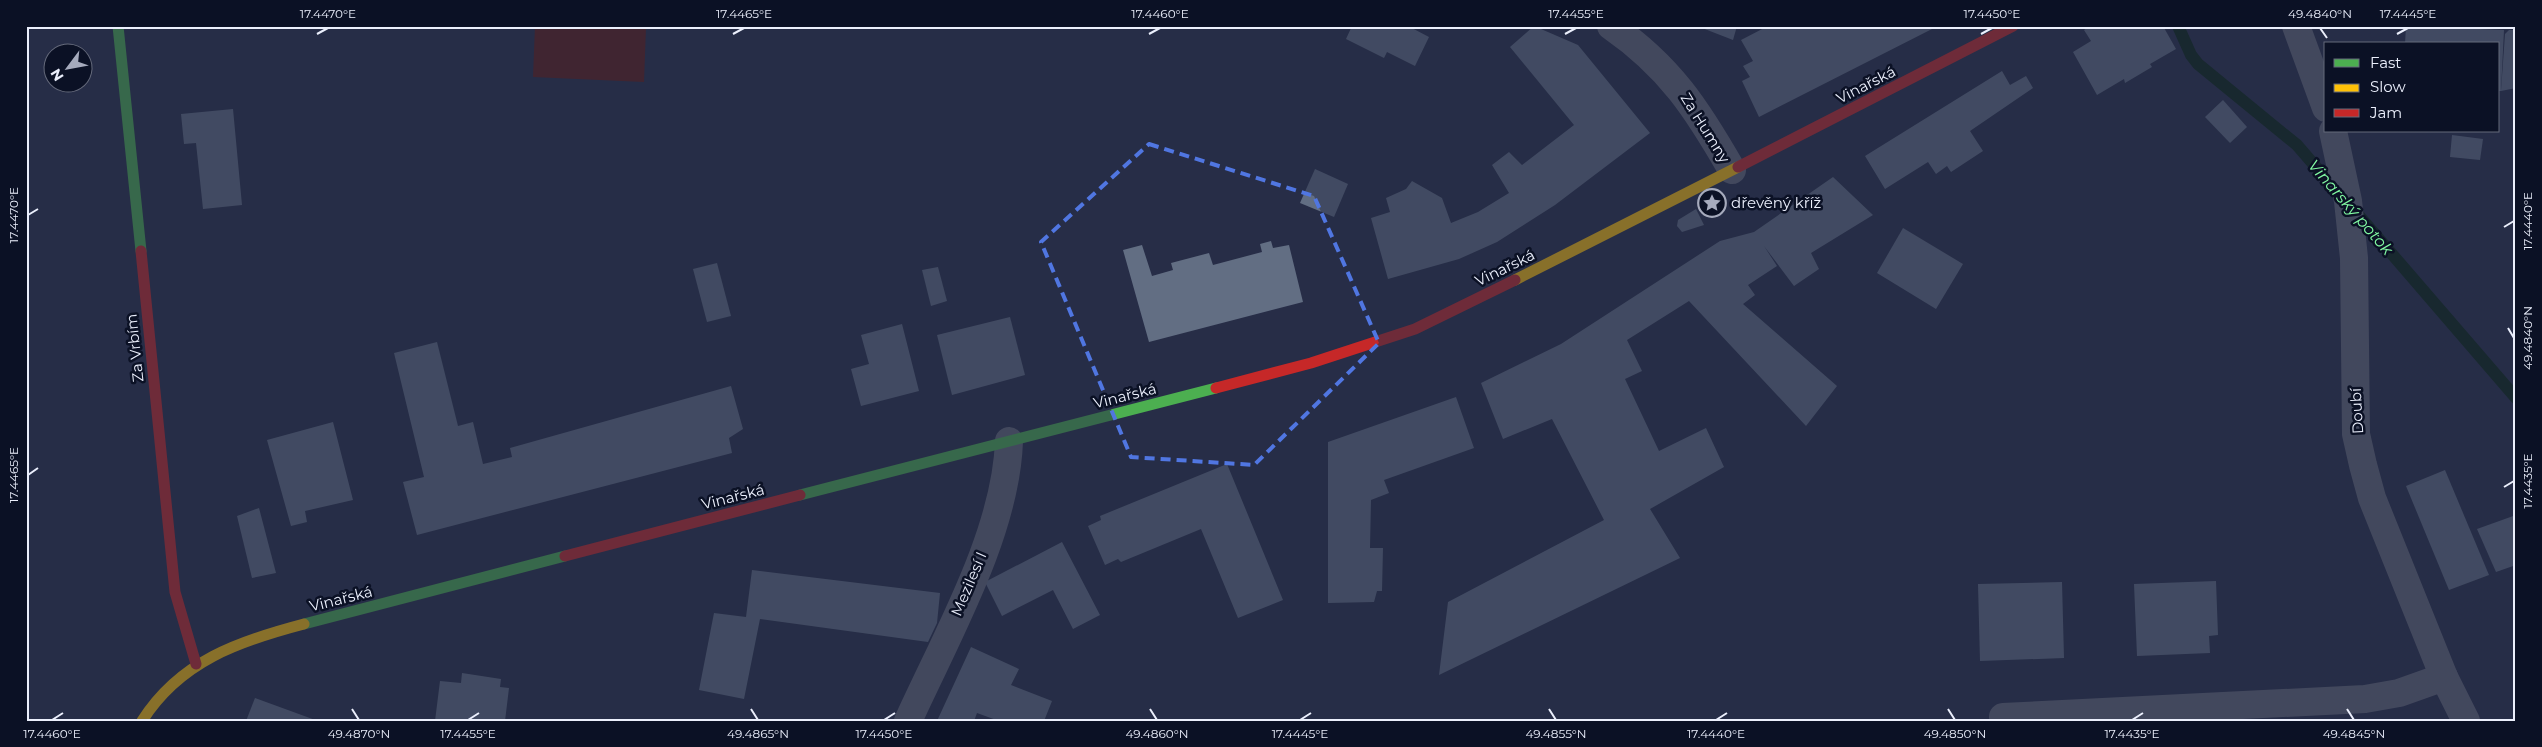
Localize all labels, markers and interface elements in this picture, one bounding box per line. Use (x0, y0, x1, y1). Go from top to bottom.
text: 17.4470°E (300, 6, 356, 21)
text: 17.4465°E (716, 6, 772, 21)
text: 17.4460°E (1131, 6, 1189, 21)
text: 17.4455°E (1548, 6, 1604, 21)
text: 17.4450°E (1964, 6, 2020, 21)
text: 49.4840°N (2288, 6, 2352, 21)
text: 17.4445°E (2380, 6, 2436, 21)
north arrow (42, 42, 92, 92)
legend (2324, 42, 2500, 132)
text: Fast (2370, 53, 2401, 72)
street label: Vinařská (1833, 62, 1899, 108)
text: N (46, 65, 68, 84)
text: Slow (2370, 77, 2406, 96)
street label: Za Humny (1677, 89, 1735, 167)
text: Jam (2369, 103, 2402, 122)
water label: Vinarský potok (2304, 156, 2398, 260)
text: 17.4470°E (6, 187, 21, 243)
place icon: dřevěný kříž (1697, 188, 1727, 218)
text: 17.4440°E (2520, 192, 2535, 250)
place label: dřevěný kříž (1731, 193, 1822, 212)
street label: Vinařská (1472, 245, 1538, 290)
text: 49.4840°N (2520, 306, 2535, 370)
street label: Za Vrbím (121, 313, 148, 383)
street label: Vinařská (1091, 379, 1158, 413)
street label: Doubí (2346, 387, 2367, 435)
text: 17.4465°E (6, 447, 21, 503)
text: 17.4435°E (2520, 453, 2535, 509)
street label: Vinařská (699, 480, 766, 514)
street label: Mezilesí I (947, 549, 991, 619)
street label: Vinařská (307, 582, 374, 616)
text: 17.4460°E (23, 726, 81, 741)
text: 49.4870°N (328, 726, 390, 741)
text: 17.4455°E (440, 726, 496, 741)
text: 49.4865°N (727, 726, 789, 741)
text: 17.4450°E (856, 726, 912, 741)
text: 49.4860°N (1125, 726, 1189, 741)
text: 17.4445°E (1272, 726, 1328, 741)
text: 49.4855°N (1525, 726, 1587, 741)
text: 17.4440°E (1687, 726, 1745, 741)
text: 49.4850°N (1924, 726, 1986, 741)
text: 17.4435°E (2104, 726, 2160, 741)
text: 49.4845°N (2323, 726, 2385, 741)

